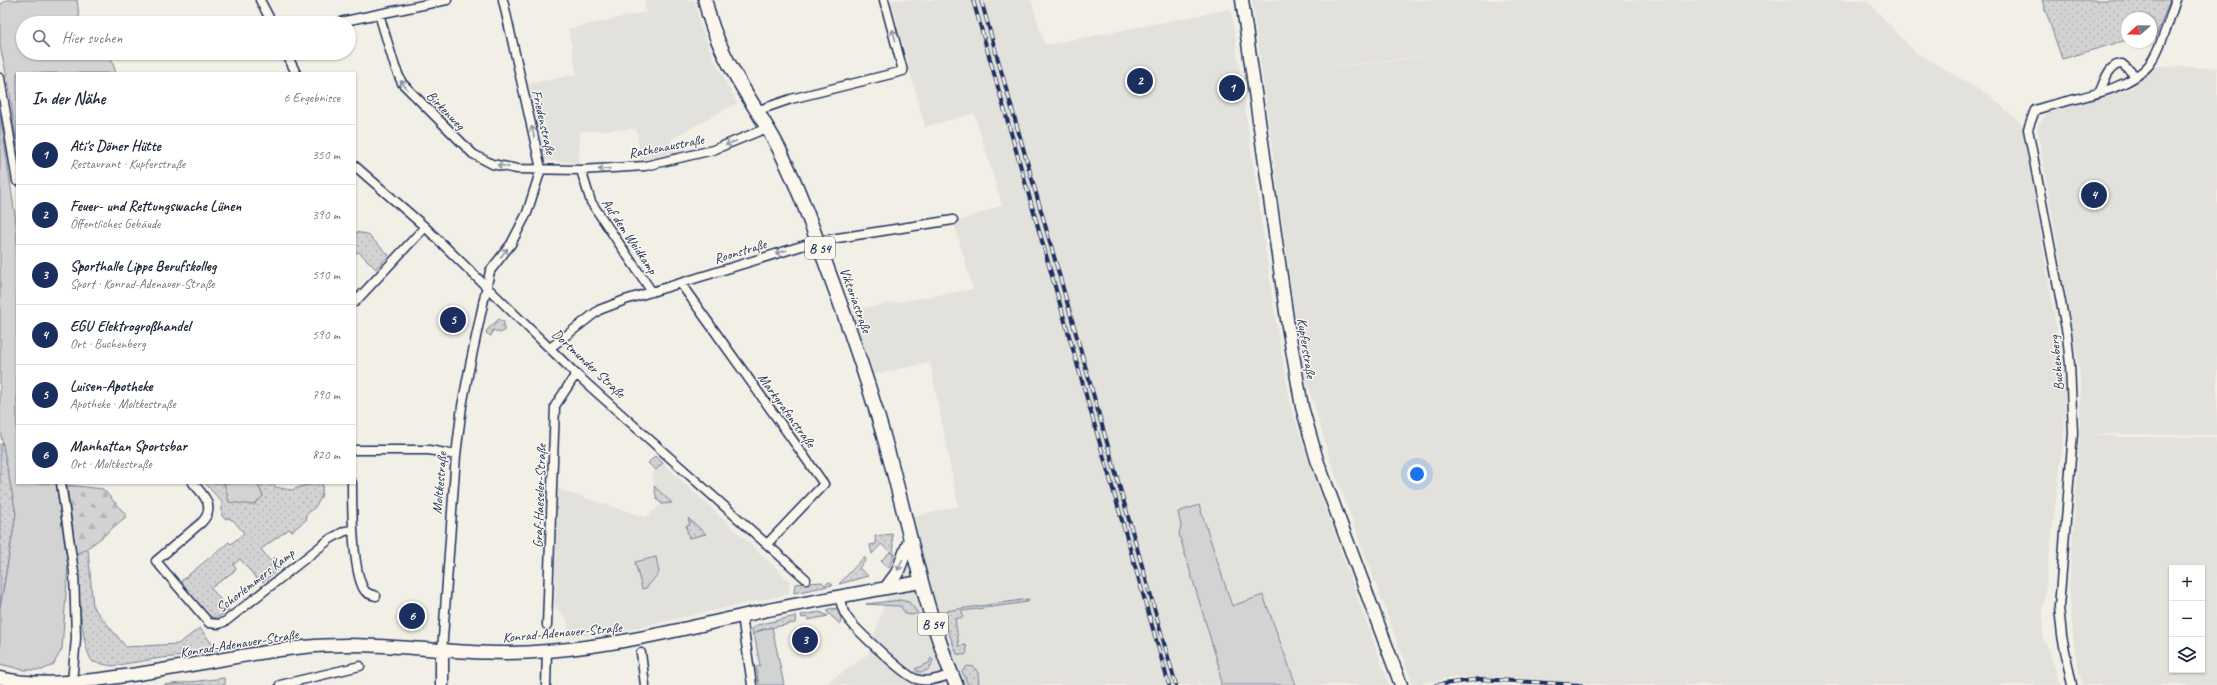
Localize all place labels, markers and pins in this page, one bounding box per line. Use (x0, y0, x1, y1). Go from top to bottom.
pin: 2 (1127, 66, 1153, 96)
pin: 1 (1219, 73, 1245, 103)
pin: 4 (2081, 180, 2107, 210)
pin: 5 (440, 305, 466, 335)
pin: 6 (399, 601, 425, 631)
pin: 3 (792, 625, 818, 655)

